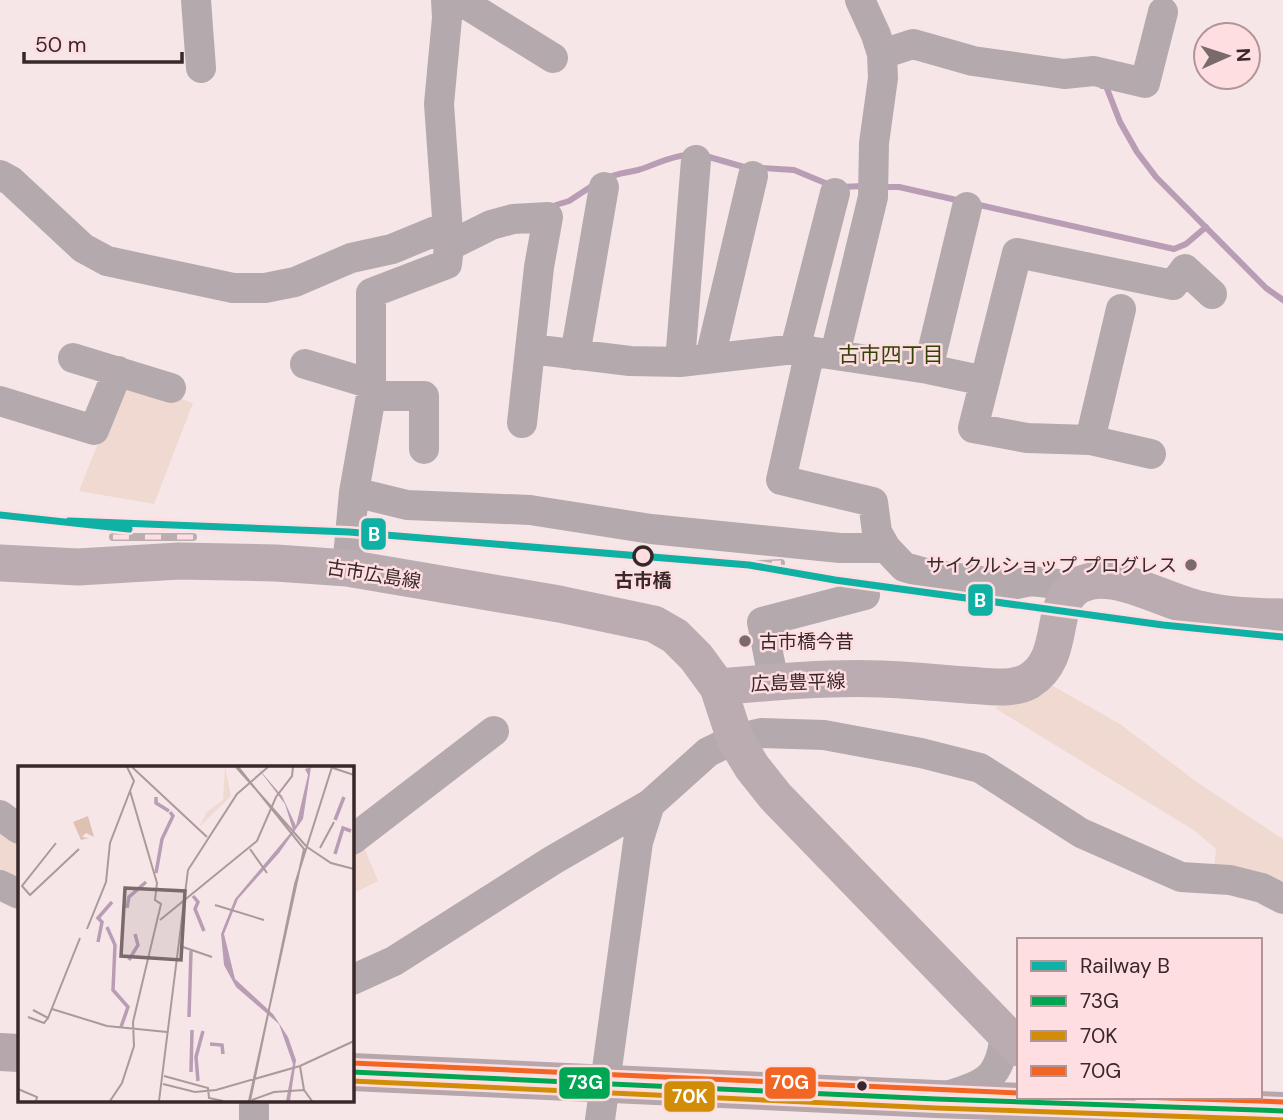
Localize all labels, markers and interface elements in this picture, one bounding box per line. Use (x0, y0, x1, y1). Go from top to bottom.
scale bar (24, 21, 182, 65)
north arrow (1192, 21, 1262, 91)
text: 50 m (35, 31, 86, 59)
text: N (1231, 48, 1256, 63)
district label: 古市四丁目 (839, 341, 944, 369)
line badge: B (360, 517, 387, 551)
text: B (368, 522, 380, 547)
marker: 古市橋 (633, 546, 653, 566)
place label: サイクルショップ プログレス (926, 553, 1177, 578)
street label: 古市広島線 (325, 555, 423, 594)
marker: サイクルショップ プログレス (1183, 557, 1199, 573)
place label: 古市橋 (614, 568, 672, 593)
line badge: B (967, 583, 994, 617)
text: B (974, 588, 986, 613)
place label: 古市橋今昔 (759, 629, 854, 654)
marker: 古市橋今昔 (737, 633, 753, 649)
street label: 広島豊平線 (750, 668, 846, 697)
inset map (18, 766, 354, 1102)
legend (1017, 938, 1262, 1099)
text: Railway B (1080, 952, 1170, 980)
text: 73G (1080, 987, 1119, 1015)
text: 70K (1080, 1022, 1118, 1050)
text: 70G (1080, 1057, 1121, 1085)
line badge: 73G (558, 1066, 611, 1100)
line badge: 70G (764, 1066, 817, 1100)
text: 73G (567, 1070, 603, 1095)
text: 70G (771, 1070, 809, 1095)
unlabelled marker (855, 1079, 869, 1093)
line badge: 70K (663, 1080, 716, 1113)
text: 70K (672, 1084, 708, 1109)

